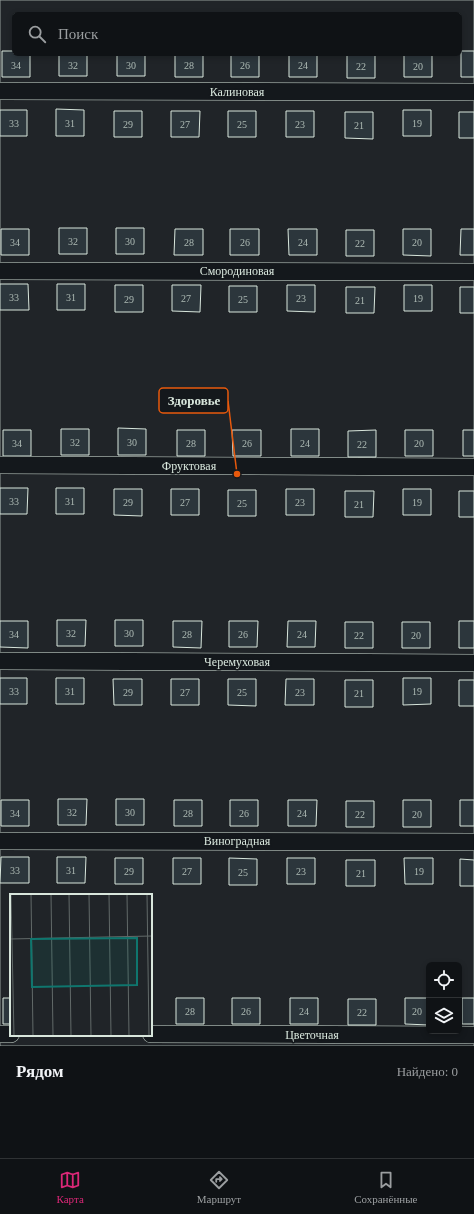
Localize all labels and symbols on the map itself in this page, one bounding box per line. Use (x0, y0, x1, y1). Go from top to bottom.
house number: 34 (11, 60, 21, 71)
house number: 32 (68, 60, 78, 71)
house number: 30 (126, 60, 136, 71)
house number: 28 (184, 60, 194, 71)
house number: 26 (240, 60, 250, 71)
house number: 24 (298, 60, 308, 71)
house number: 22 (356, 61, 366, 72)
house number: 20 (413, 61, 423, 72)
street label: Калиновая (210, 85, 265, 99)
house number: 33 (9, 118, 19, 129)
house number: 31 (65, 118, 75, 129)
house number: 19 (412, 118, 422, 129)
house number: 29 (123, 119, 133, 130)
house number: 27 (180, 119, 190, 130)
house number: 25 (237, 119, 247, 130)
house number: 23 (295, 119, 305, 130)
house number: 21 (354, 120, 364, 131)
house number: 32 (68, 236, 78, 247)
house number: 30 (125, 236, 135, 247)
house number: 34 (10, 237, 20, 248)
house number: 28 (184, 237, 194, 248)
house number: 26 (240, 237, 250, 248)
house number: 24 (298, 237, 308, 248)
house number: 20 (412, 237, 422, 248)
house number: 22 (355, 238, 365, 249)
street label: Смородиновая (200, 264, 275, 278)
house number: 33 (9, 292, 19, 303)
house number: 31 (66, 292, 76, 303)
house number: 27 (181, 293, 191, 304)
house number: 23 (296, 293, 306, 304)
house number: 19 (413, 293, 423, 304)
house number: 29 (124, 294, 134, 305)
house number: 25 (238, 294, 248, 305)
house number: 21 (355, 295, 365, 306)
callout: Здоровье (159, 388, 228, 413)
text: Здоровье (168, 393, 221, 408)
house number: 32 (70, 437, 80, 448)
house number: 30 (127, 437, 137, 448)
house number: 34 (12, 438, 22, 449)
house number: 28 (186, 438, 196, 449)
house number: 26 (242, 438, 252, 449)
house number: 24 (300, 438, 310, 449)
house number: 20 (414, 438, 424, 449)
house number: 22 (357, 439, 367, 450)
street label: Фруктовая (162, 459, 217, 473)
house number: 33 (9, 496, 19, 507)
house number: 31 (65, 496, 75, 507)
house number: 29 (123, 497, 133, 508)
house number: 27 (180, 497, 190, 508)
house number: 23 (295, 497, 305, 508)
house number: 19 (412, 497, 422, 508)
house number: 25 (237, 498, 247, 509)
house number: 21 (354, 499, 364, 510)
house number: 32 (66, 628, 76, 639)
house number: 30 (124, 628, 134, 639)
house number: 34 (9, 629, 19, 640)
house number: 28 (182, 629, 192, 640)
house number: 26 (238, 629, 248, 640)
house number: 24 (297, 629, 307, 640)
house number: 22 (354, 630, 364, 641)
house number: 20 (411, 630, 421, 641)
street label: Черемуховая (204, 655, 270, 669)
house number: 33 (9, 686, 19, 697)
house number: 31 (65, 686, 75, 697)
house number: 19 (412, 686, 422, 697)
house number: 29 (123, 687, 133, 698)
house number: 27 (180, 687, 190, 698)
house number: 25 (237, 687, 247, 698)
house number: 23 (295, 687, 305, 698)
house number: 21 (354, 688, 364, 699)
house number: 32 (67, 807, 77, 818)
house number: 30 (125, 807, 135, 818)
house number: 34 (10, 808, 20, 819)
house number: 28 (183, 808, 193, 819)
house number: 26 (239, 808, 249, 819)
house number: 24 (297, 808, 307, 819)
house number: 22 (355, 809, 365, 820)
house number: 20 (412, 809, 422, 820)
street label: Виноградная (204, 834, 271, 848)
house number: 33 (10, 865, 20, 876)
house number: 31 (66, 865, 76, 876)
house number: 29 (124, 866, 134, 877)
house number: 27 (182, 866, 192, 877)
house number: 23 (296, 866, 306, 877)
house number: 19 (414, 866, 424, 877)
house number: 25 (238, 867, 248, 878)
house number: 21 (356, 868, 366, 879)
inset map (10, 894, 152, 1036)
house number: 28 (185, 1006, 195, 1017)
house number: 26 (241, 1006, 251, 1017)
house number: 24 (299, 1006, 309, 1017)
house number: 20 (412, 1006, 422, 1017)
house number: 22 (357, 1007, 367, 1018)
street label: Цветочная (285, 1028, 339, 1042)

